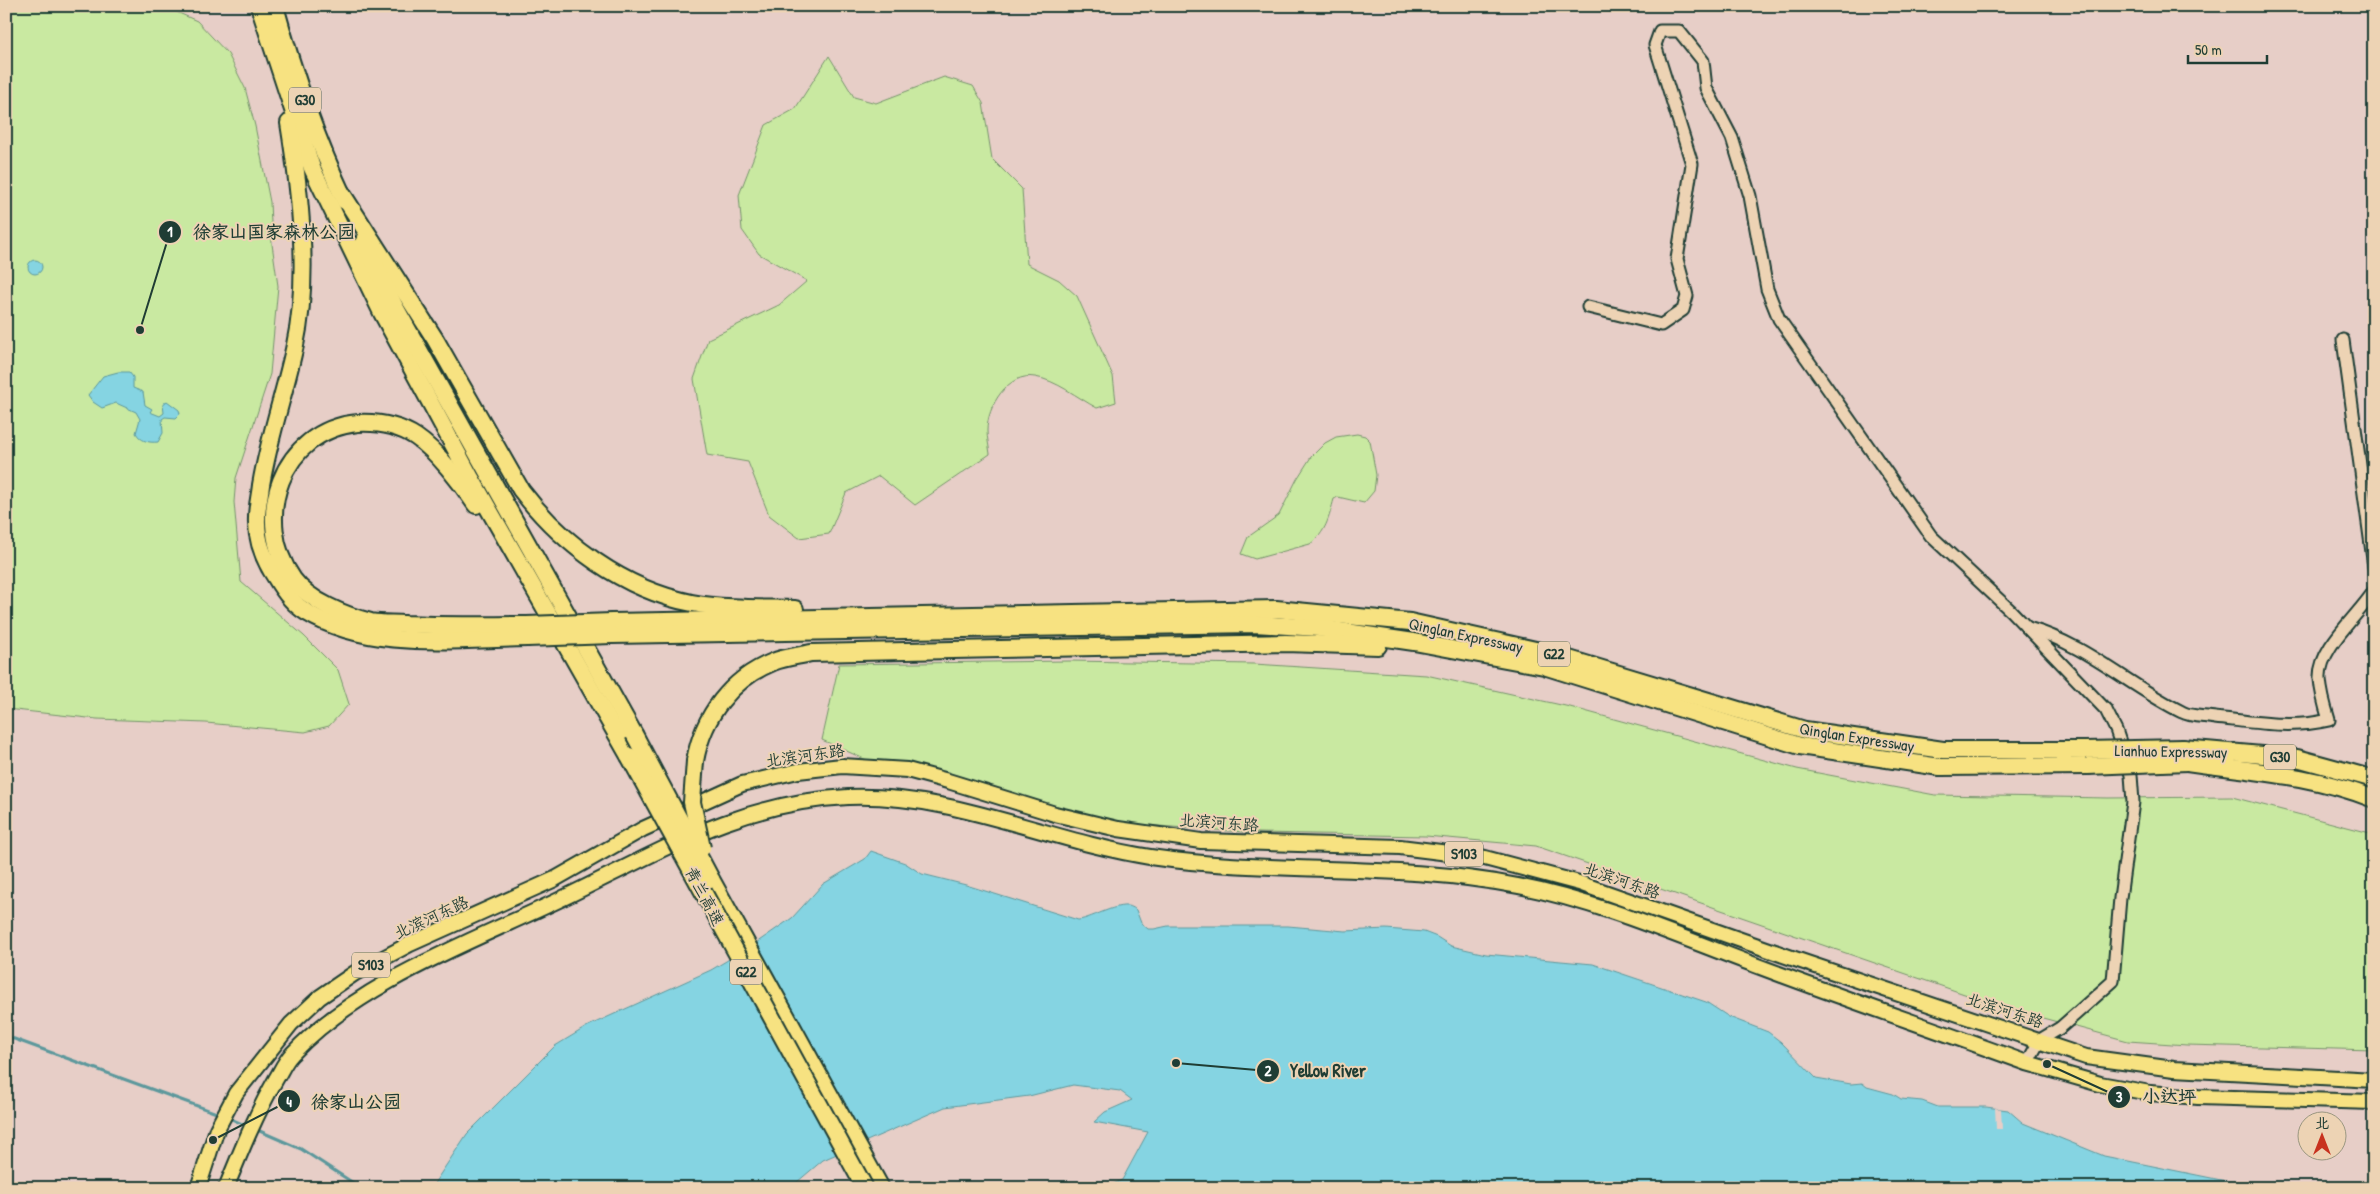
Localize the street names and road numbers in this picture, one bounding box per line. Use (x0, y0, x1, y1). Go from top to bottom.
road number: G30 (289, 88, 321, 112)
street label: Qinglan Expressway (1407, 612, 1525, 658)
road number: G22 (1538, 642, 1570, 666)
street label: Qinglan Expressway (1798, 717, 1916, 757)
street label: 北滨河东路 (764, 739, 846, 771)
street label: Lianhuo Expressway (2114, 739, 2228, 763)
road number: G30 (2264, 744, 2296, 770)
street label: 北滨河东路 (1178, 808, 1260, 836)
road number: S103 (1445, 842, 1483, 866)
street label: 北滨河东路 (1581, 857, 1663, 903)
street label: 青兰高速 (680, 863, 730, 929)
street label: 北滨河东路 (390, 890, 472, 944)
road number: S103 (352, 952, 390, 978)
road number: G22 (730, 960, 762, 984)
street label: 北滨河东路 (1964, 987, 2046, 1033)

